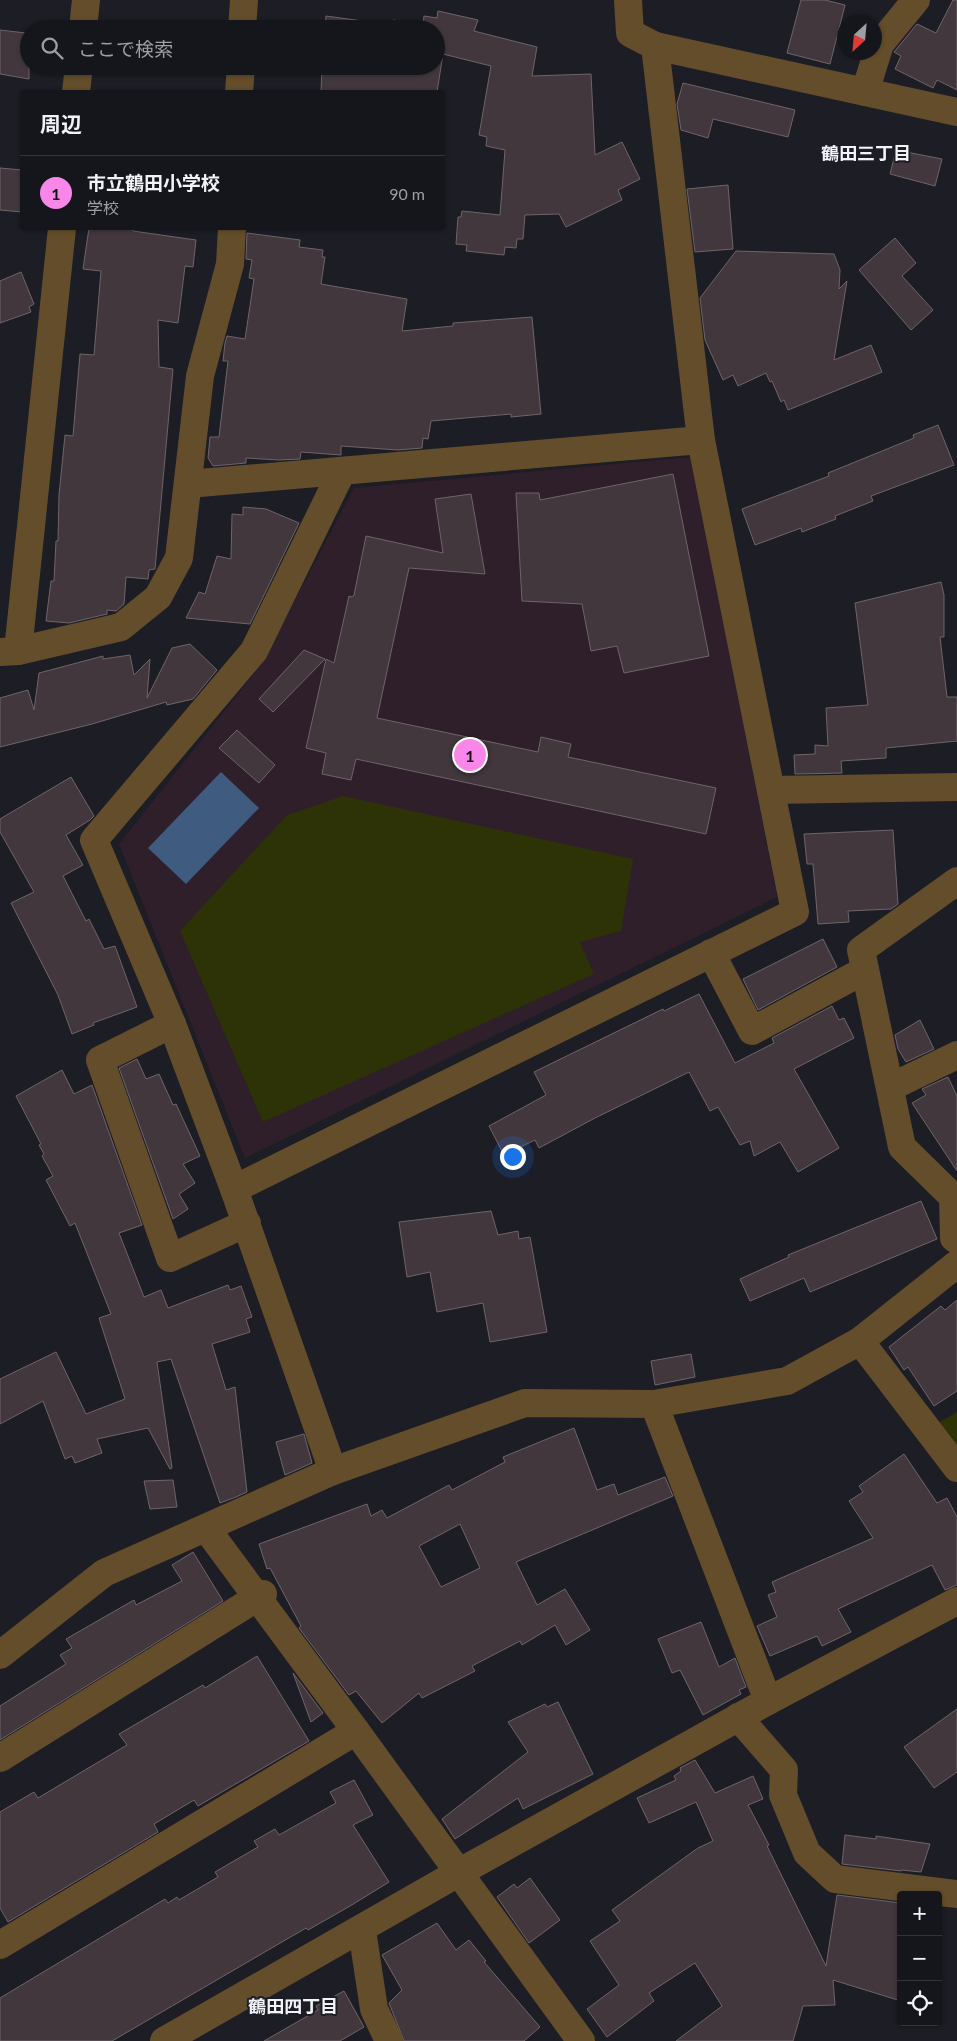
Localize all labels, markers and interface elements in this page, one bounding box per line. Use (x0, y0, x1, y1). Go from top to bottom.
north arrow (837, 15, 882, 60)
search box (20, 20, 445, 75)
icon: search (38, 34, 66, 62)
text: ここで検索 (78, 37, 173, 60)
text: 周辺 (40, 111, 82, 136)
district label: 鶴田三丁目 (821, 142, 911, 164)
text: 市立鶴田小学校 (87, 171, 220, 194)
text: 1 (51, 184, 61, 203)
text: 90 m (389, 184, 425, 203)
text: 学校 (87, 198, 119, 217)
pin: 1 (454, 736, 486, 774)
your location (500, 1144, 526, 1170)
map controls (897, 1891, 942, 2026)
button: + (897, 1891, 942, 1936)
button: − (897, 1936, 942, 1981)
button: locate (897, 1981, 942, 2026)
district label: 鶴田四丁目 (248, 1995, 338, 2017)

